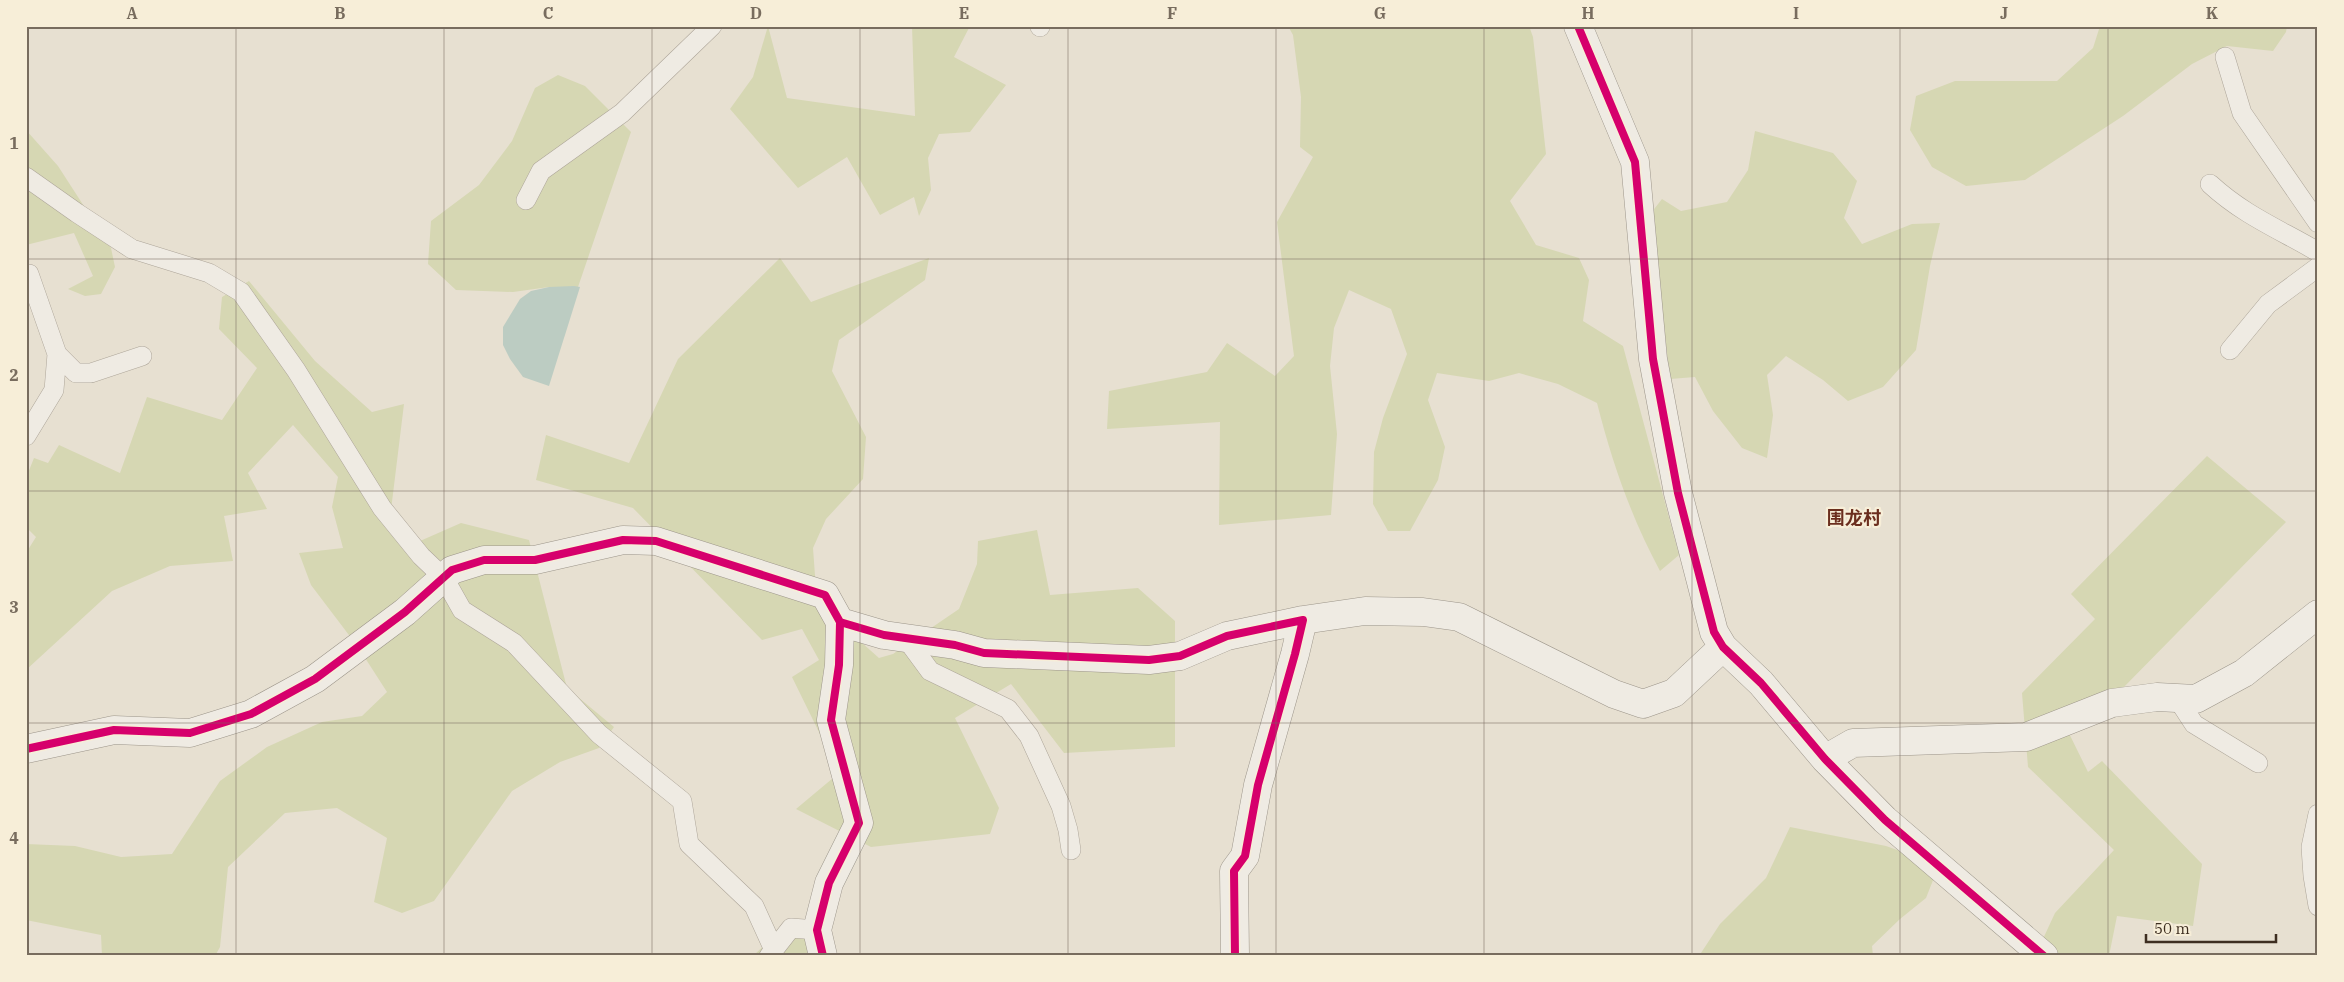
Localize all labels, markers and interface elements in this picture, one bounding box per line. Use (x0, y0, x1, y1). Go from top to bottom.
text: A (126, 3, 138, 23)
text: B (334, 3, 346, 23)
text: C (543, 3, 553, 23)
text: D (750, 3, 762, 23)
text: E (959, 3, 969, 23)
text: F (1167, 3, 1177, 23)
text: G (1374, 3, 1386, 23)
text: H (1582, 3, 1595, 23)
text: I (1793, 3, 1799, 23)
text: J (2000, 3, 2008, 23)
text: K (2206, 3, 2219, 23)
text: 1 (9, 133, 19, 153)
text: 2 (9, 365, 19, 385)
district label: 围龙村 (1827, 506, 1881, 529)
text: 3 (9, 597, 19, 617)
text: 4 (9, 828, 19, 848)
scale bar (2146, 912, 2276, 944)
text: 50 m (2154, 919, 2190, 938)

